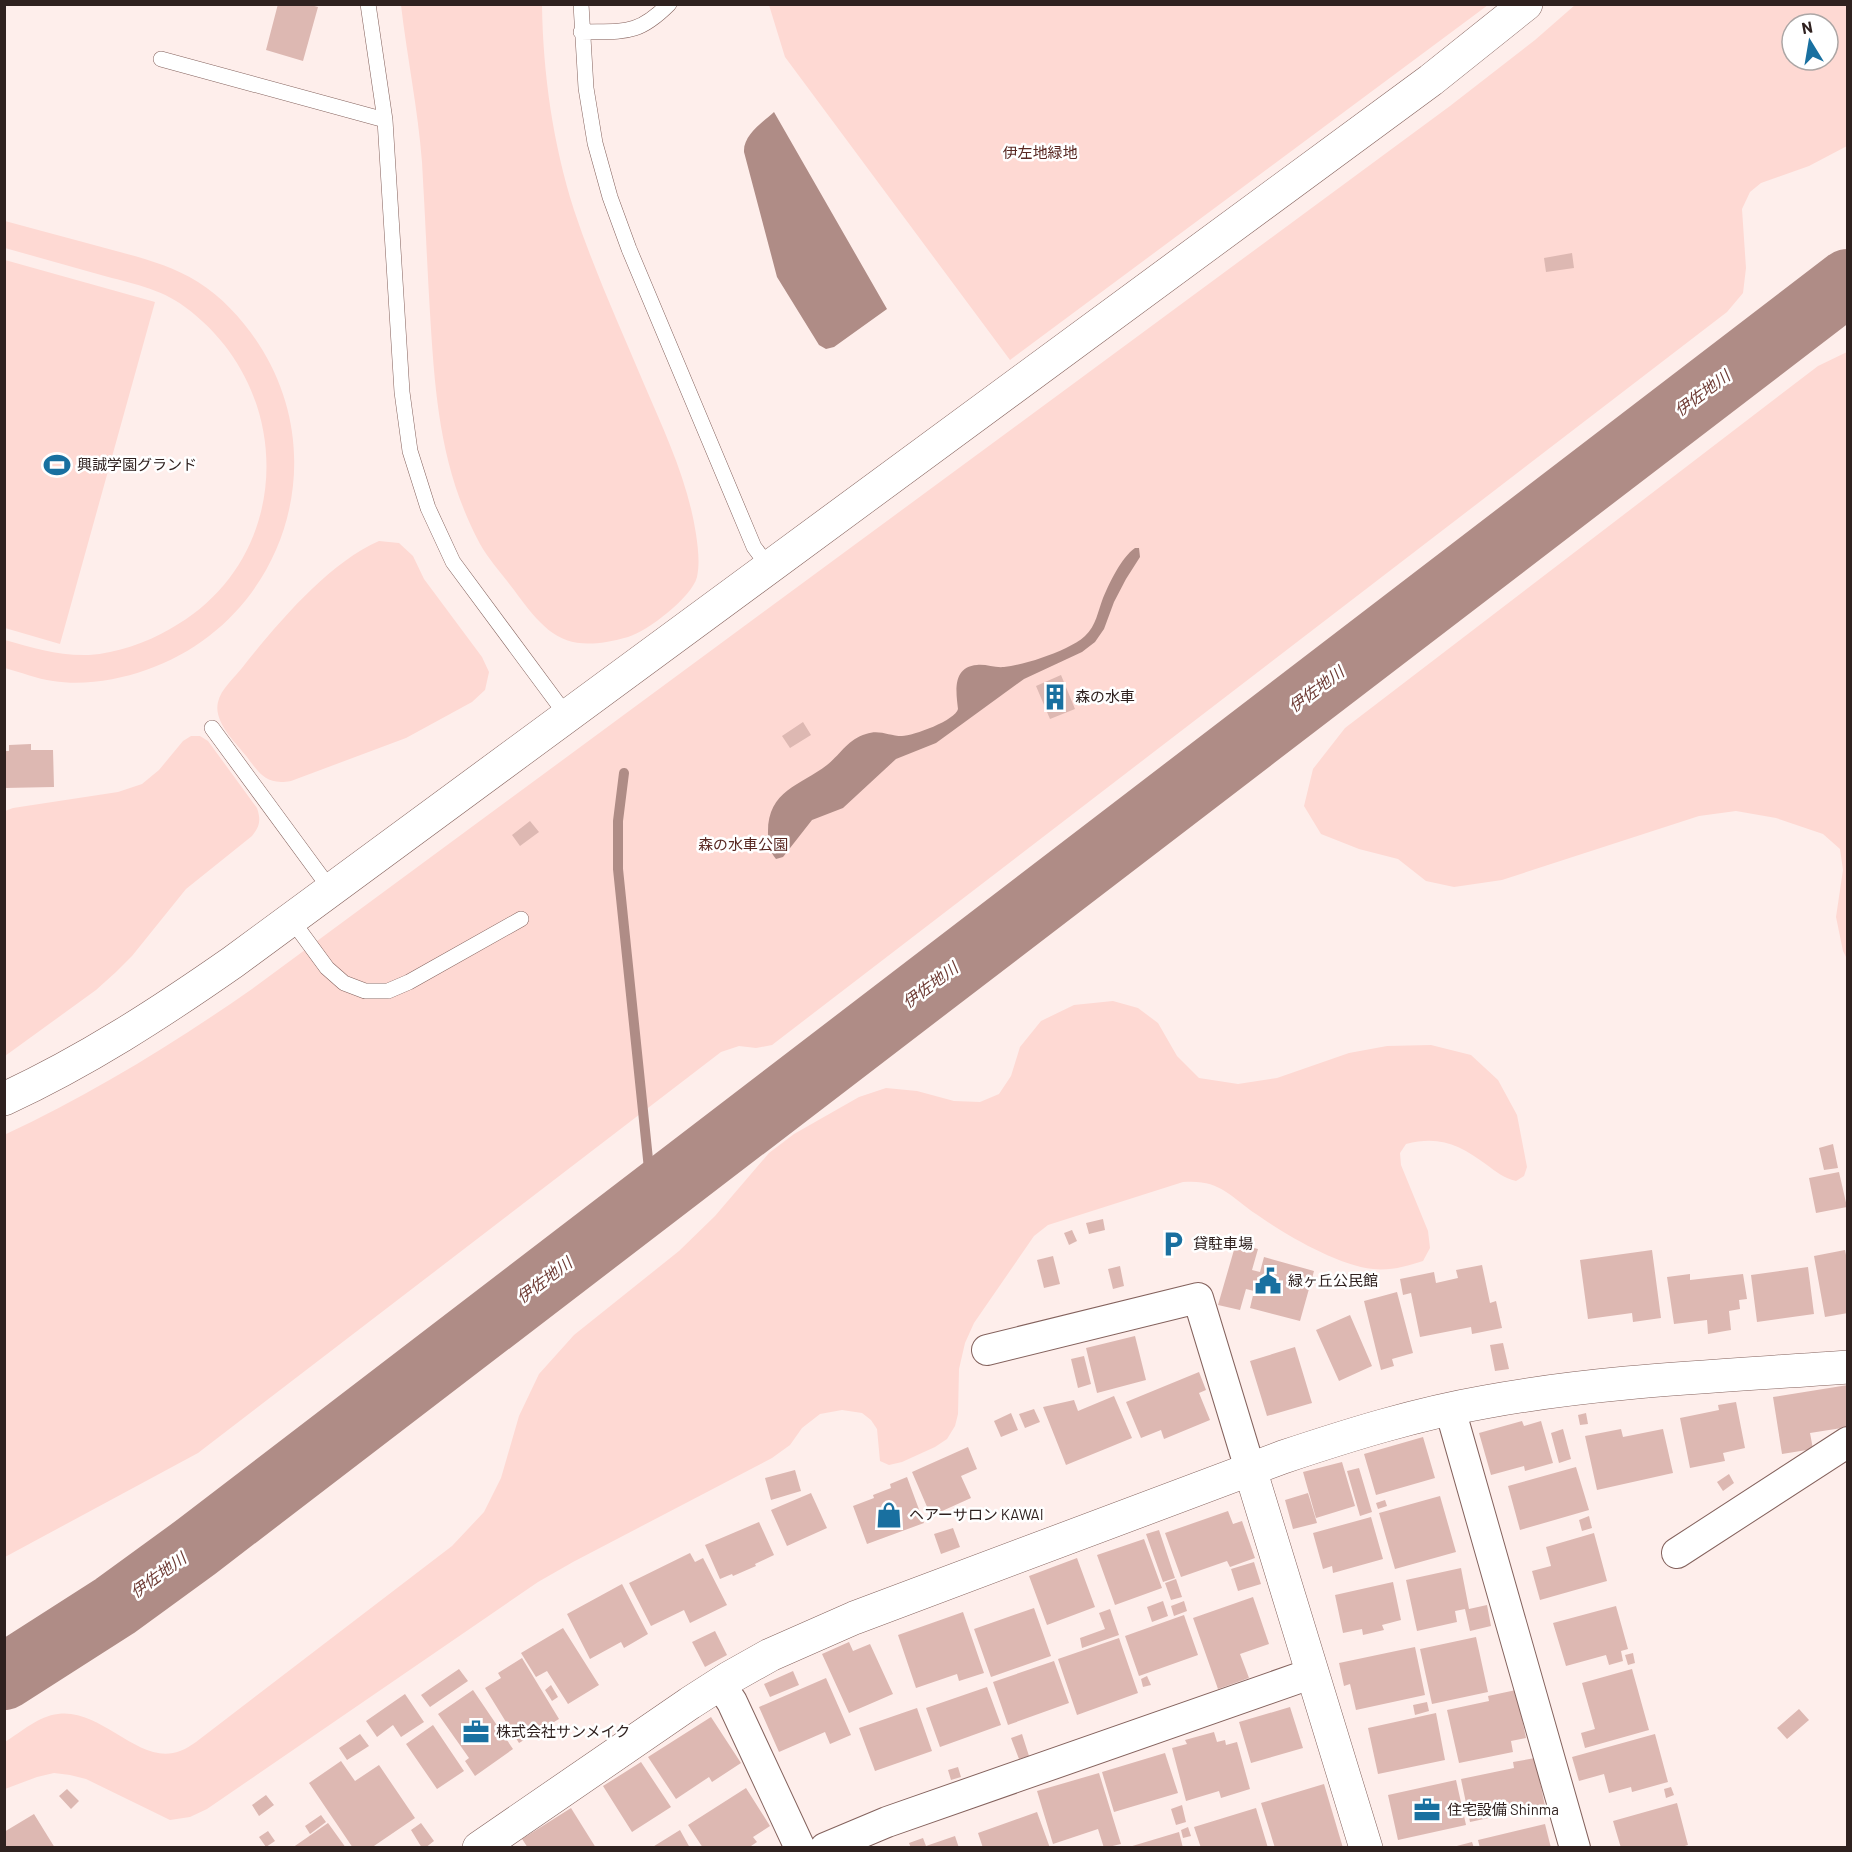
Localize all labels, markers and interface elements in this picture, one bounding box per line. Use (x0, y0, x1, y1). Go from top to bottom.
north arrow (1780, 12, 1840, 72)
text: N (1800, 16, 1814, 37)
park label: 伊左地緑地 (1002, 143, 1078, 161)
water label: 伊佐地川 (1670, 365, 1735, 419)
sports icon: 興誠学園グランド (42, 450, 72, 480)
place label: 興誠学園グランド (77, 455, 197, 473)
water label: 伊佐地川 (1284, 661, 1349, 715)
building icon: 森の水車 (1040, 682, 1070, 712)
place label: 森の水車 (1075, 687, 1135, 705)
park label: 森の水車公園 (698, 835, 788, 853)
water label: 伊佐地川 (898, 957, 963, 1011)
parking icon: 貸駐車場 (1158, 1229, 1188, 1259)
place label: 貸駐車場 (1193, 1234, 1253, 1252)
water label: 伊佐地川 (512, 1252, 577, 1306)
public building icon: 緑ヶ丘公民館 (1253, 1266, 1283, 1296)
place label: 緑ヶ丘公民館 (1288, 1271, 1378, 1289)
shop icon: ヘアーサロン KAWAI (874, 1500, 904, 1530)
place label: ヘアーサロン KAWAI (909, 1505, 1044, 1523)
water label: 伊佐地川 (126, 1547, 191, 1601)
office icon: 株式会社サンメイク (461, 1717, 491, 1747)
place label: 株式会社サンメイク (496, 1722, 630, 1740)
office icon: 住宅設備 Shinma (1412, 1795, 1442, 1825)
place label: 住宅設備 Shinma (1447, 1800, 1559, 1818)

